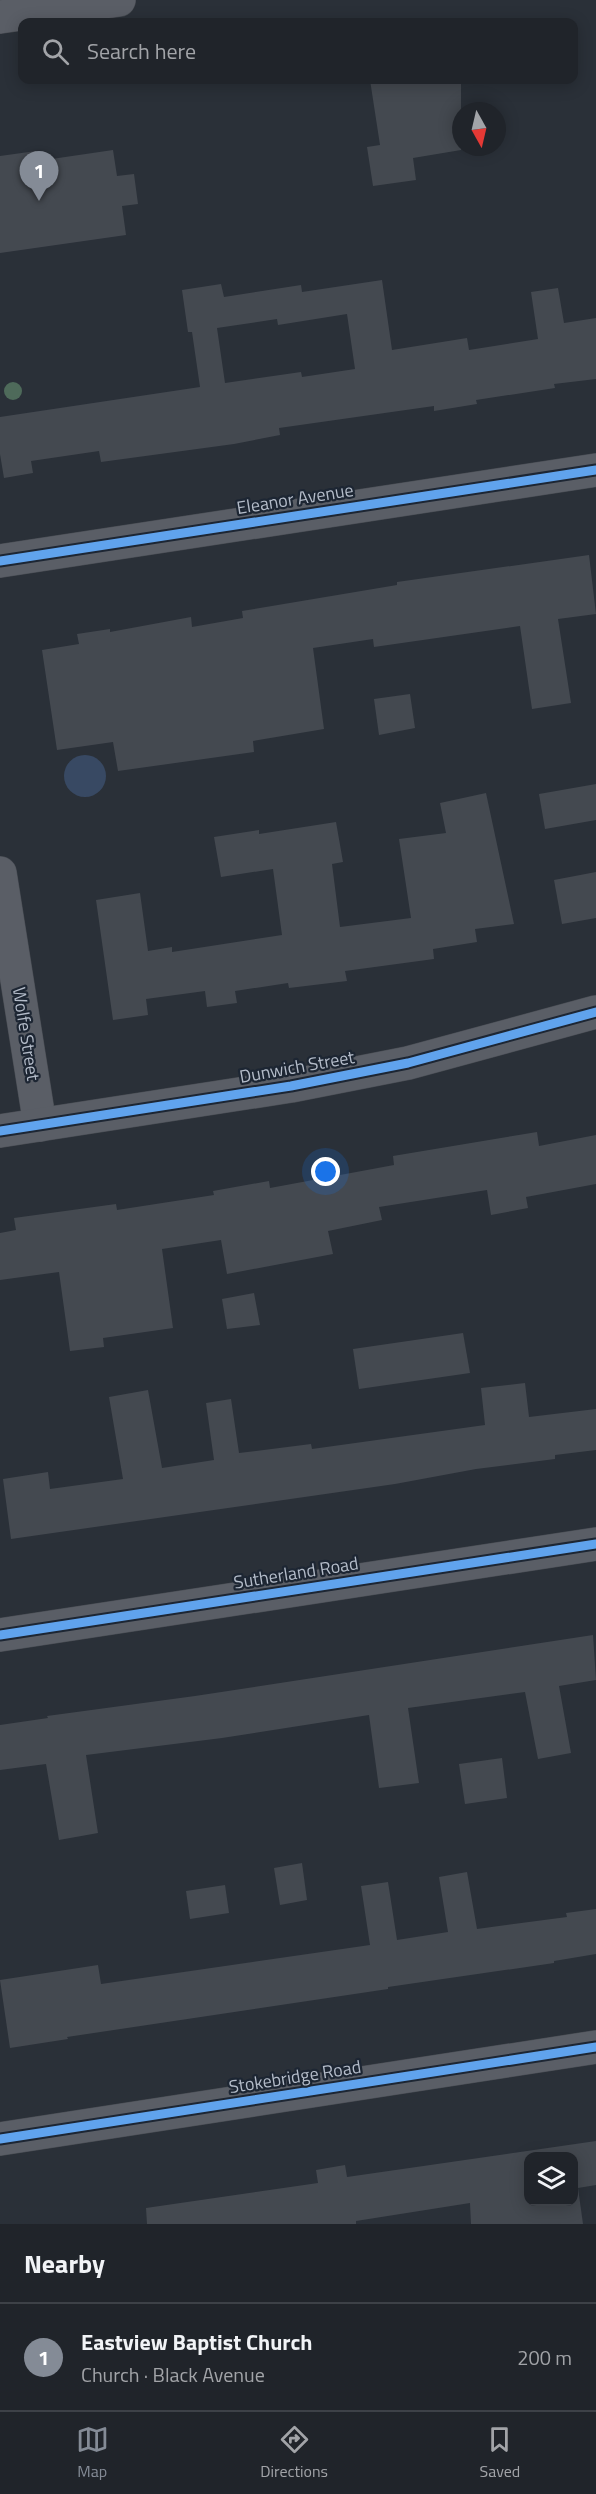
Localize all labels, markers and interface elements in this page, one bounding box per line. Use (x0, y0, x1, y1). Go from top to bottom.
search box (18, 18, 578, 84)
text: Search here (87, 34, 196, 68)
icon: search (39, 35, 72, 68)
north arrow (452, 102, 506, 156)
pin: 1 (20, 152, 58, 201)
street label: Eleanor Avenue (235, 476, 355, 521)
street label: Wolfe Street (6, 985, 47, 1083)
street label: Dunwich Street (237, 1043, 357, 1090)
your location (311, 1157, 340, 1186)
street label: Sutherland Road (232, 1549, 360, 1596)
street label: Stokebridge Road (227, 2053, 363, 2100)
map controls (524, 2152, 578, 2206)
button: layers (524, 2152, 578, 2206)
text: Nearby (24, 2244, 105, 2283)
text: Eastview Baptist Church (81, 2325, 312, 2359)
text: 1 (38, 2342, 49, 2373)
text: 200 m (517, 2342, 572, 2373)
text: Church · Black Avenue (81, 2359, 265, 2390)
tab: Map (76, 2423, 109, 2483)
tab: Directions (260, 2423, 328, 2483)
tab: Saved (480, 2423, 520, 2483)

